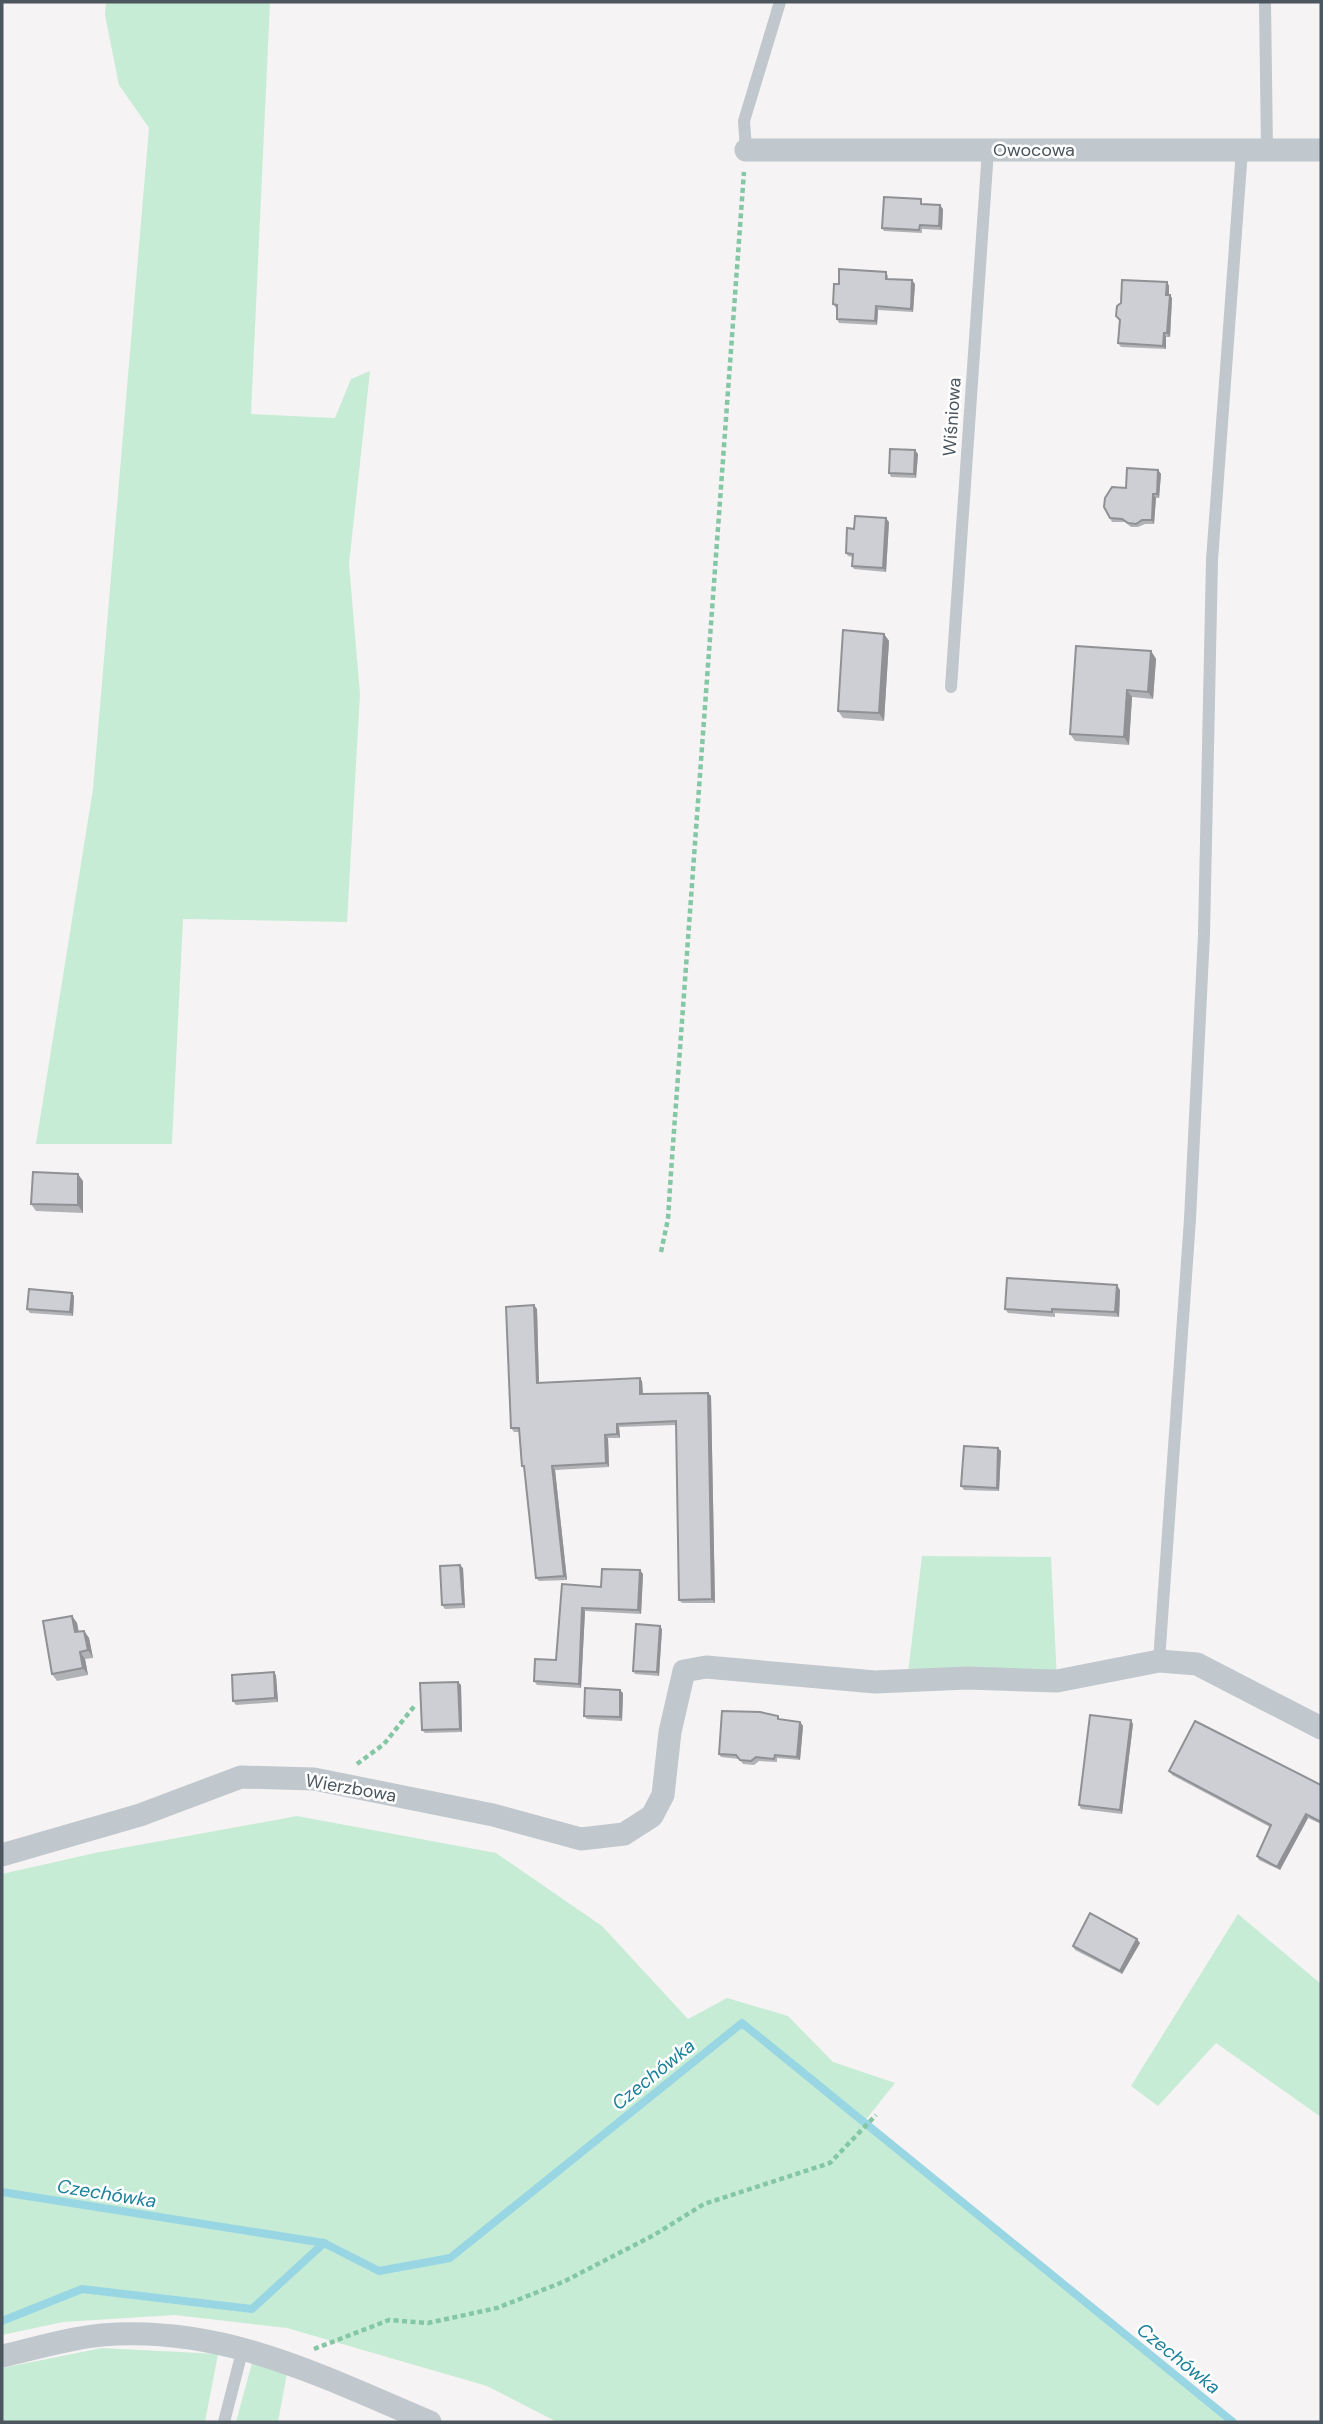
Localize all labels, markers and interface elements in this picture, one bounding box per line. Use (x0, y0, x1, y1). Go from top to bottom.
street label: Owocowa (993, 138, 1075, 162)
street label: Wiśniowa (937, 377, 967, 457)
street label: Wierzbowa (304, 1768, 398, 1808)
water label: Czechówka (606, 2033, 700, 2116)
water label: Czechówka (55, 2173, 158, 2214)
water label: Czechówka (1132, 2317, 1226, 2400)

